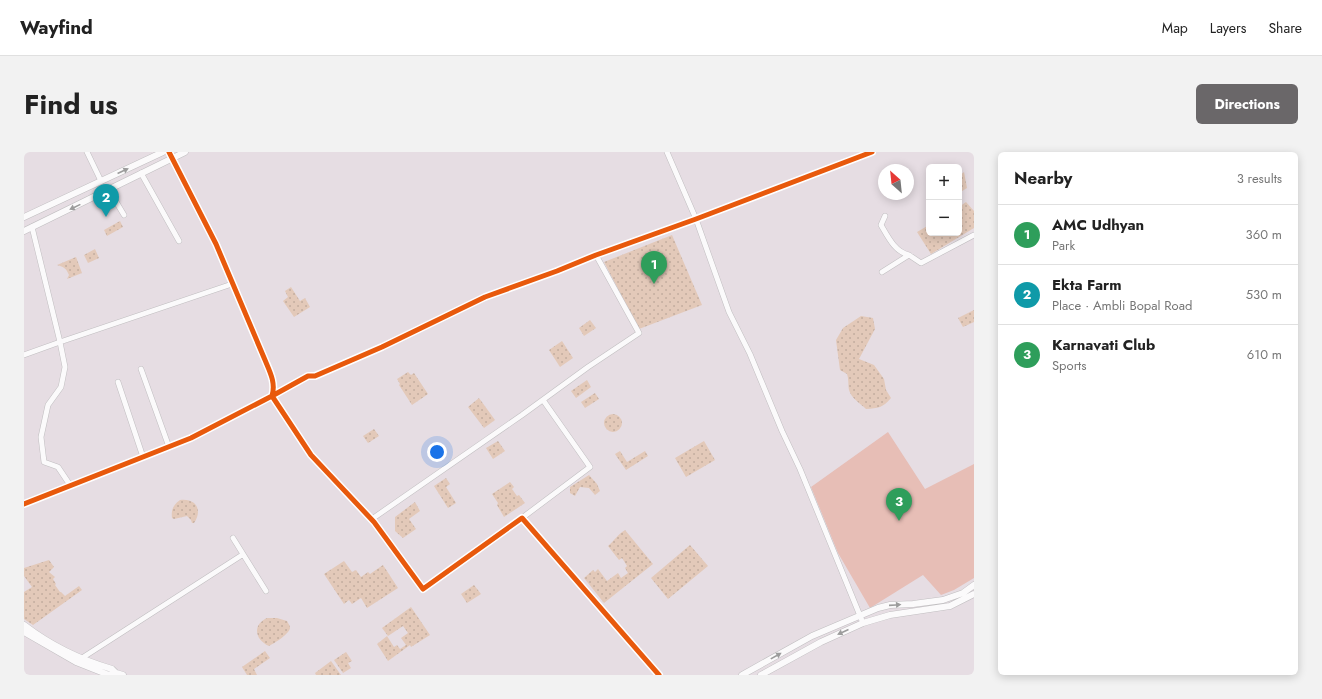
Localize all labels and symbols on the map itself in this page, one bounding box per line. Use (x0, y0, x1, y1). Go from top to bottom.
north arrow (878, 164, 914, 200)
one-way arrow (117, 168, 129, 174)
pin: 2 (93, 184, 119, 217)
one-way arrow (69, 203, 80, 210)
pin: 1 (641, 251, 667, 284)
your location (427, 442, 447, 462)
pin: 3 (886, 488, 912, 521)
one-way arrow (889, 602, 902, 608)
one-way arrow (838, 629, 849, 635)
one-way arrow (770, 653, 782, 660)

